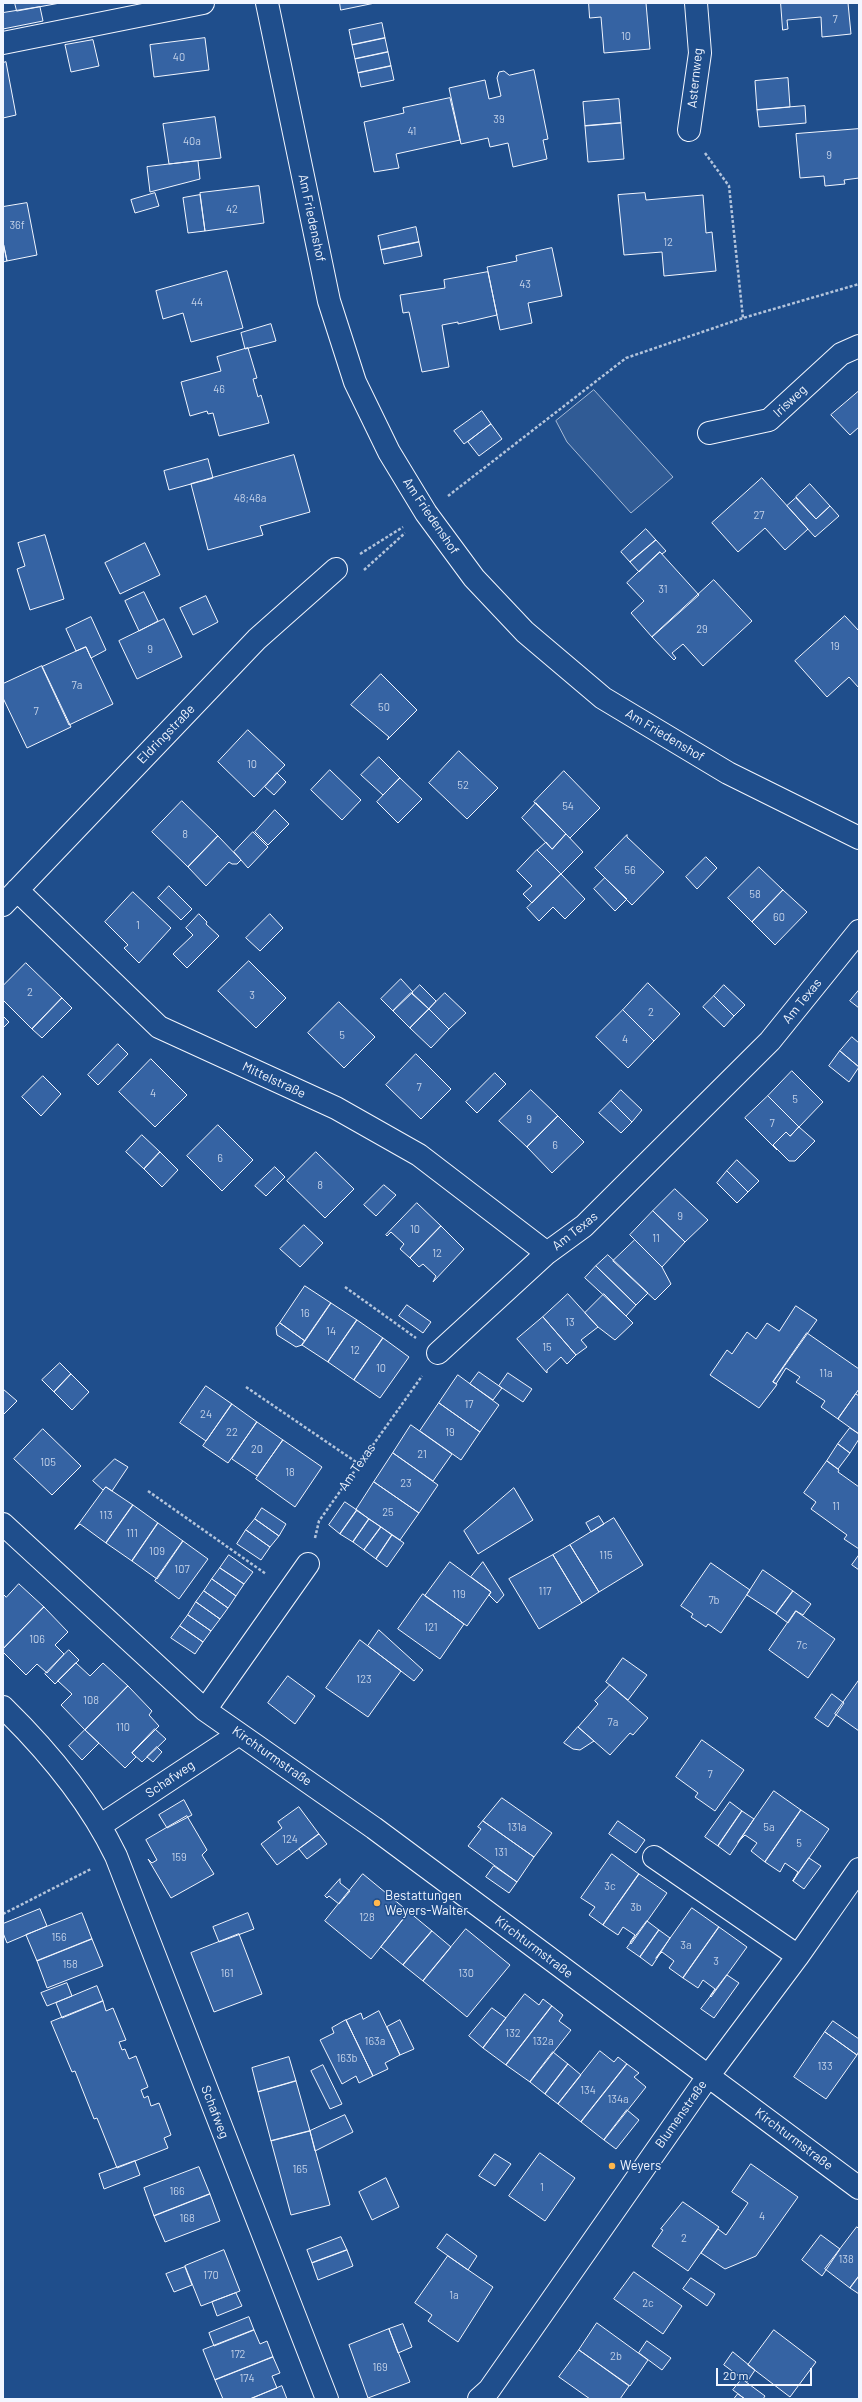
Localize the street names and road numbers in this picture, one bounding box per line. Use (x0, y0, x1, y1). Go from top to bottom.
street label: Asternweg (684, 47, 706, 109)
street label: Am Friedenshof (295, 173, 329, 263)
street label: Irisweg (770, 382, 810, 420)
street label: Am Friedenshof (400, 475, 462, 557)
street label: Eldringstraße (134, 701, 198, 767)
street label: Am Friedenshof (623, 705, 707, 765)
street label: Am Texas (779, 975, 825, 1027)
street label: Mittelstraße (240, 1059, 308, 1101)
street label: Am Texas (549, 1208, 601, 1254)
street label: Am Texas (335, 1441, 379, 1493)
street label: Kirchturmstraße (229, 1723, 315, 1789)
street label: Schafweg (143, 1757, 197, 1801)
street label: Kirchturmstraße (492, 1913, 576, 1981)
street label: Blumenstraße (652, 2077, 710, 2151)
street label: Schafweg (198, 2083, 232, 2141)
street label: Kirchturmstraße (752, 2105, 836, 2173)

